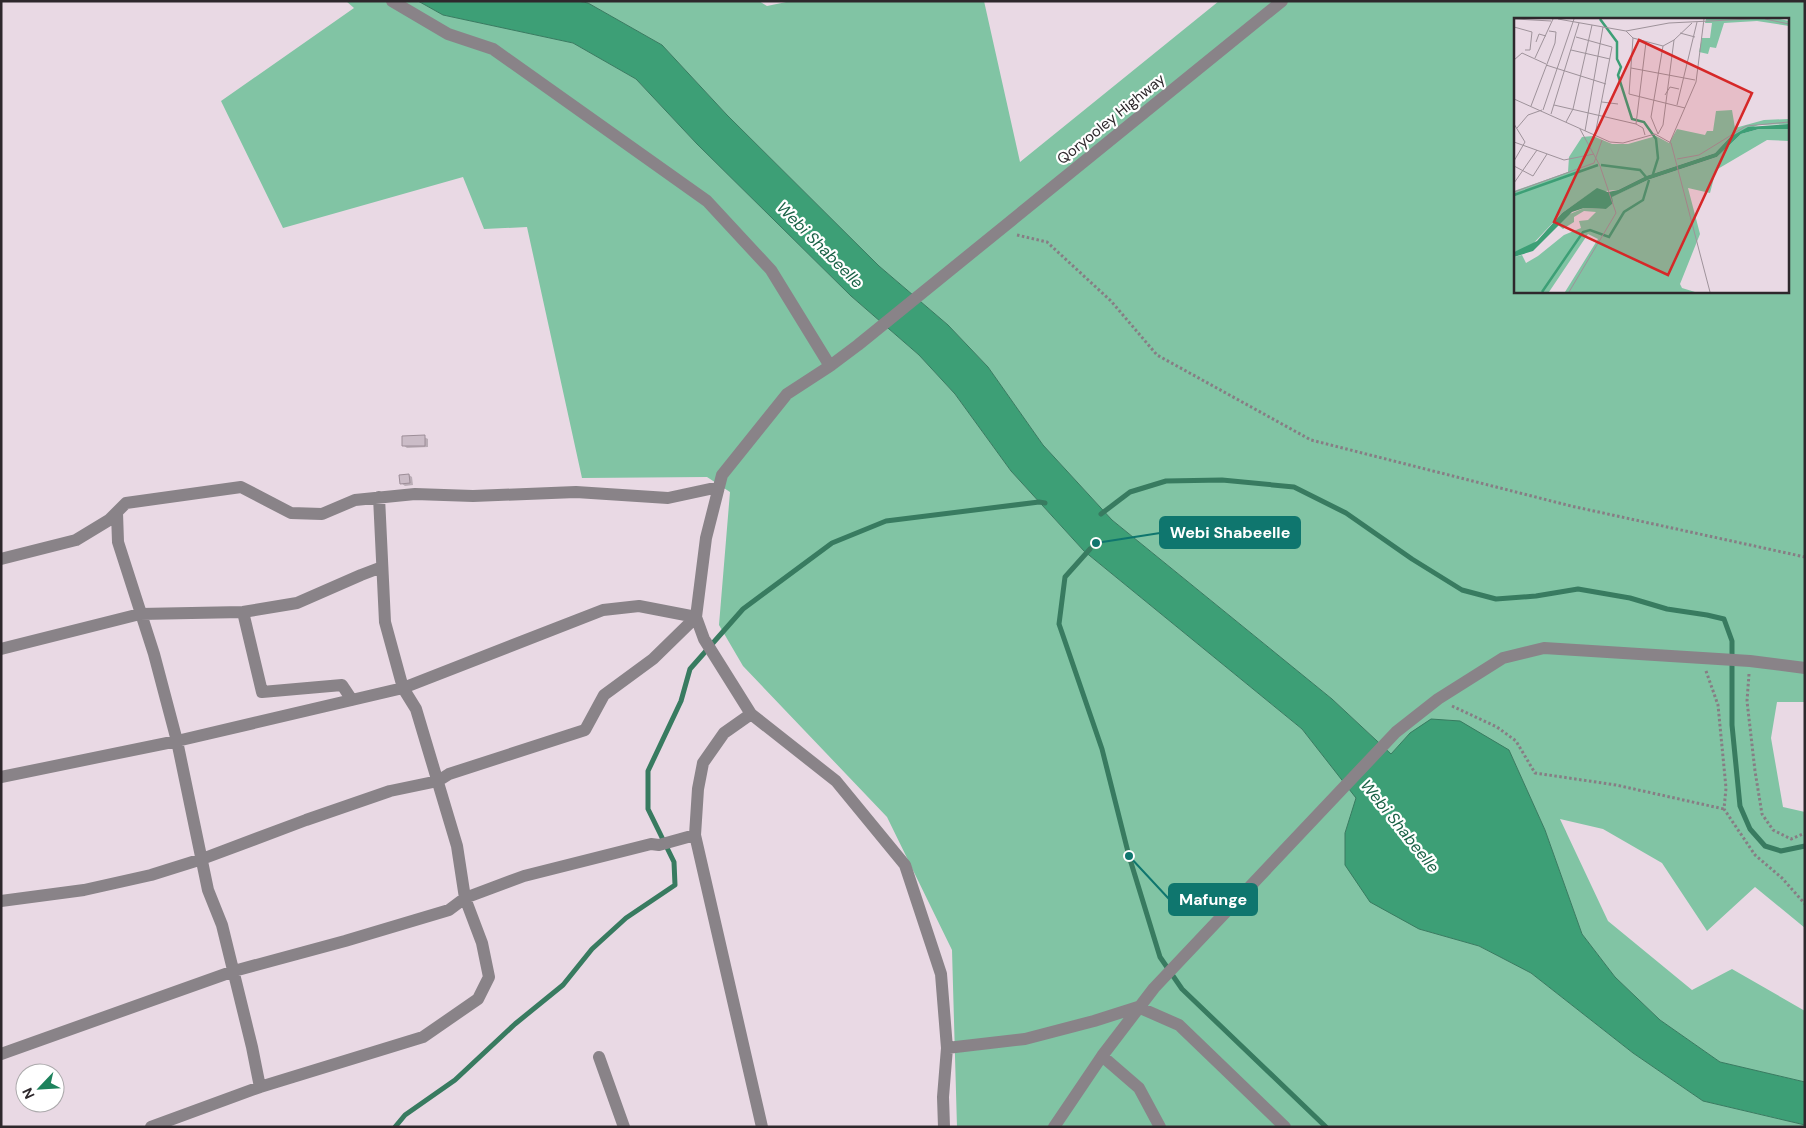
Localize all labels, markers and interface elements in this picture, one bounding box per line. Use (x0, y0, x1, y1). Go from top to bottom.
inset map (1514, 18, 1788, 292)
street label: Qoryooley Highway (1053, 69, 1170, 169)
water label: Webi Shabeelle (772, 197, 868, 293)
callout: Webi Shabeelle (1160, 517, 1300, 548)
text: Webi Shabeelle (1170, 522, 1290, 543)
water label: Webi Shabeelle (1356, 775, 1444, 877)
callout: Mafunge (1169, 884, 1257, 915)
text: Mafunge (1179, 889, 1247, 910)
north arrow (15, 1063, 65, 1113)
text: N (18, 1085, 39, 1102)

